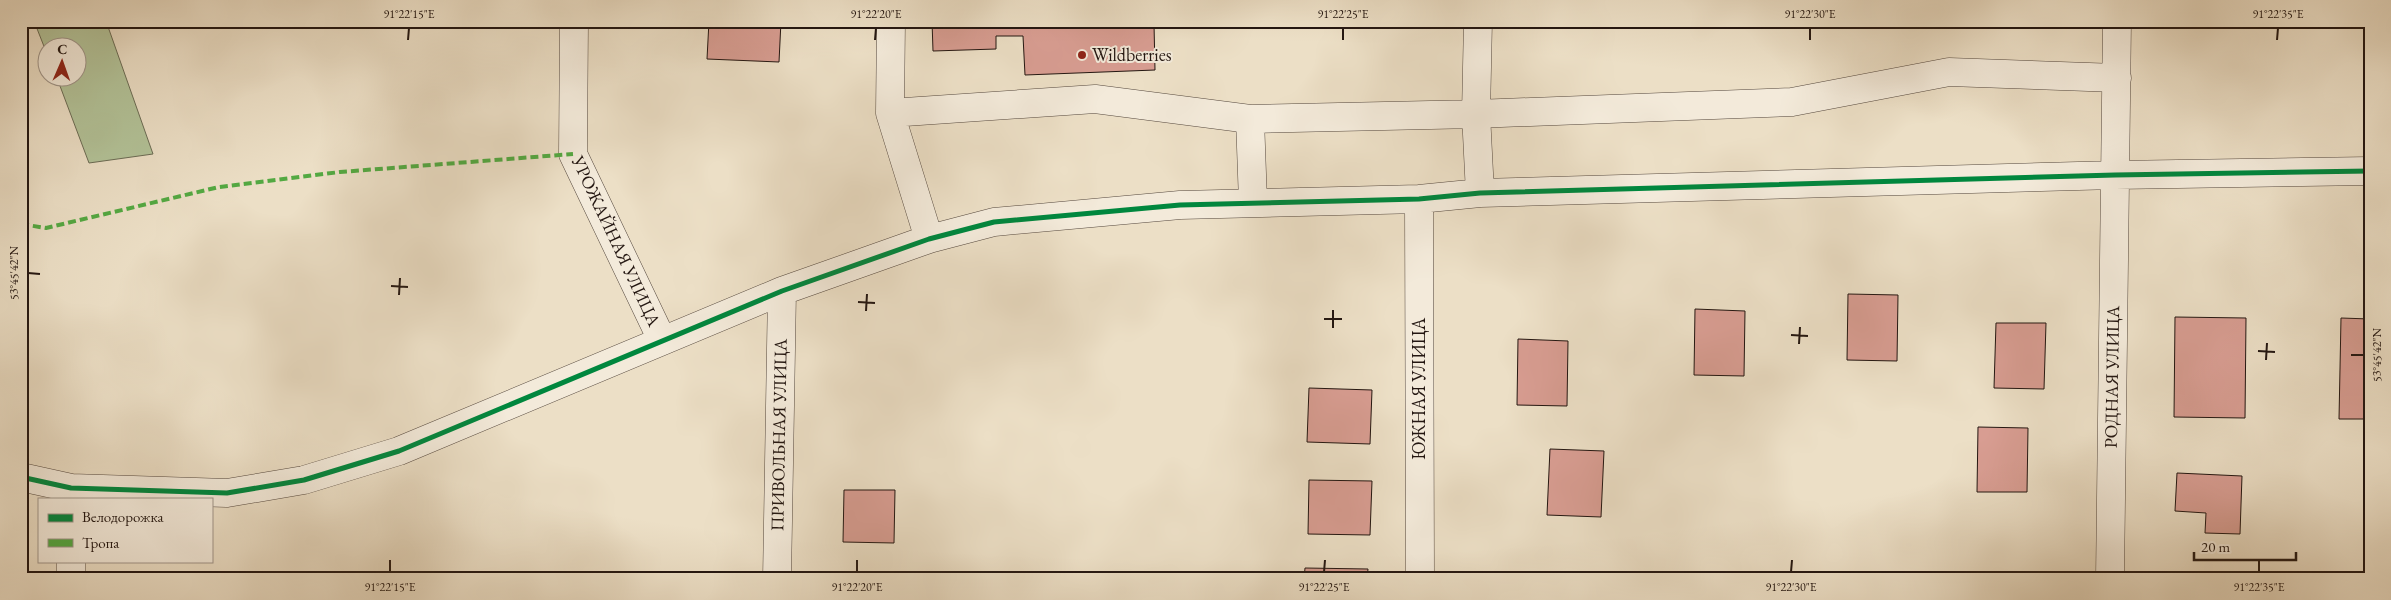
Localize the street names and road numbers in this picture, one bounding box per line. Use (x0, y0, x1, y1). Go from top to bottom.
street label: УРОЖАЙНАЯ УЛИЦА (566, 151, 666, 330)
street label: РОДНАЯ УЛИЦА (2099, 305, 2124, 448)
street label: ЮЖНАЯ УЛИЦА (1407, 317, 1430, 460)
street label: ПРИВОЛЬНАЯ УЛИЦА (765, 338, 792, 531)

